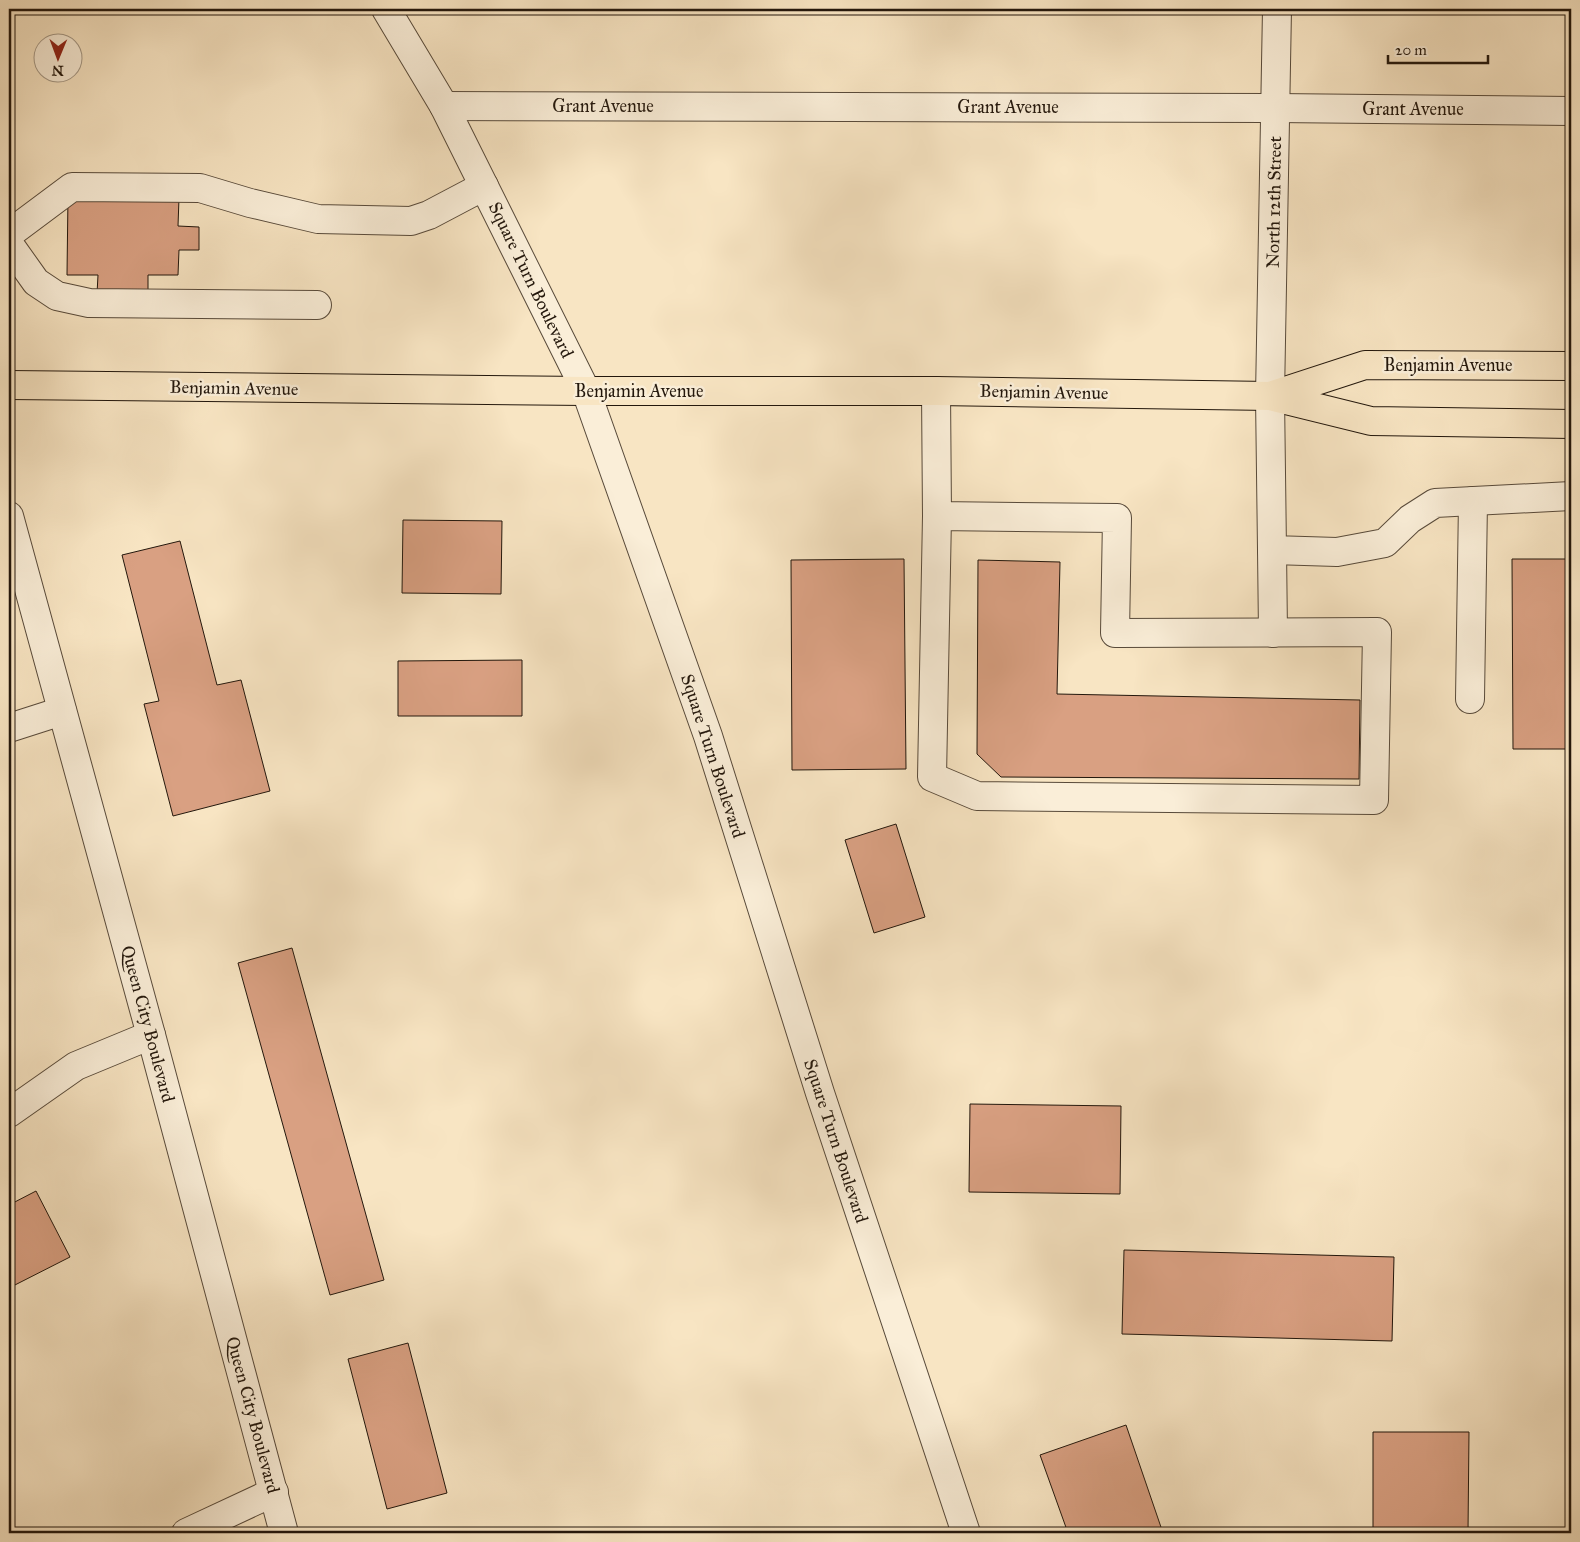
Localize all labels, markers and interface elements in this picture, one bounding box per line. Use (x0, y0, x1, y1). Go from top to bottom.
north arrow (32, 32, 82, 82)
scale bar (1388, 32, 1488, 64)
text: 20 m (1395, 41, 1427, 59)
text: N (52, 62, 64, 79)
street label: Grant Avenue (552, 95, 654, 117)
street label: Grant Avenue (957, 96, 1059, 118)
street label: Grant Avenue (1362, 98, 1464, 120)
street label: North 12th Street (1262, 135, 1286, 268)
street label: Square Turn Boulevard (483, 198, 578, 362)
street label: Benjamin Avenue (1384, 354, 1512, 376)
street label: Benjamin Avenue (169, 376, 299, 400)
street label: Benjamin Avenue (575, 380, 703, 402)
street label: Benjamin Avenue (979, 380, 1109, 404)
street label: Square Turn Boulevard (675, 671, 750, 841)
street label: Queen City Boulevard (116, 943, 180, 1105)
street label: Square Turn Boulevard (798, 1056, 873, 1226)
street label: Queen City Boulevard (221, 1334, 285, 1496)

